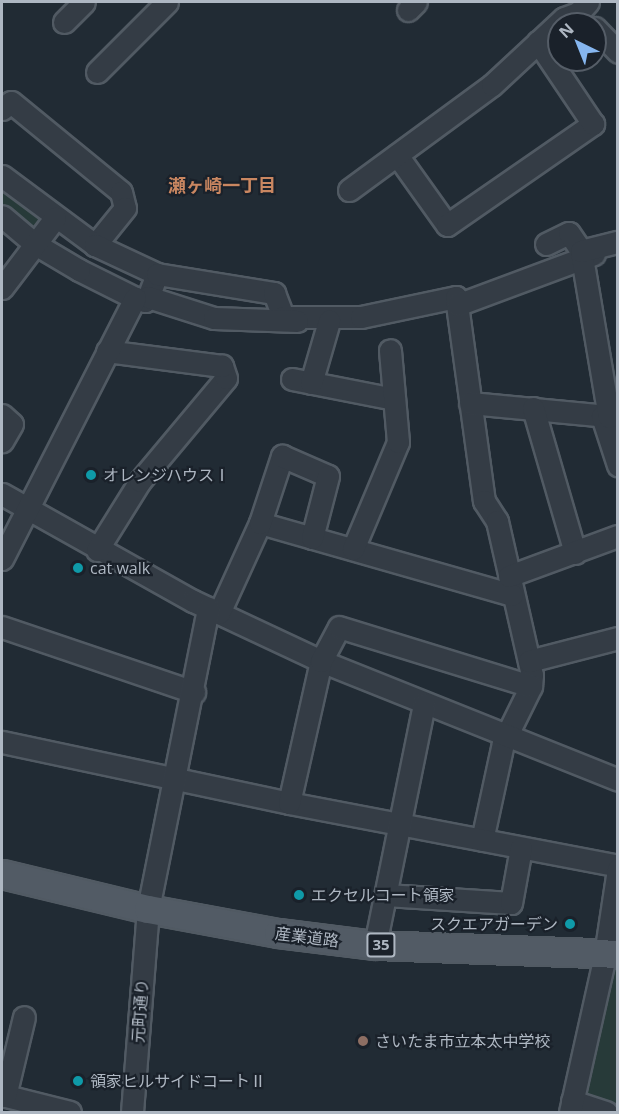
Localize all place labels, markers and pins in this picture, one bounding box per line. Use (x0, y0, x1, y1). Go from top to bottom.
place label: オレンジハウスⅠ (103, 465, 231, 485)
marker: オレンジハウスⅠ (84, 468, 98, 482)
place label: cat walk (90, 558, 150, 578)
marker: cat walk (71, 561, 85, 575)
place label: エクセルコート領家 (311, 885, 455, 905)
marker: エクセルコート領家 (292, 888, 306, 902)
place label: スクエアガーデン (430, 914, 558, 934)
marker: スクエアガーデン (563, 917, 577, 931)
place label: さいたま市立本太中学校 (375, 1031, 551, 1051)
marker: さいたま市立本太中学校 (356, 1034, 370, 1048)
place label: 領家ヒルサイドコートⅡ (90, 1071, 266, 1091)
marker: 領家ヒルサイドコートⅡ (71, 1074, 85, 1088)

